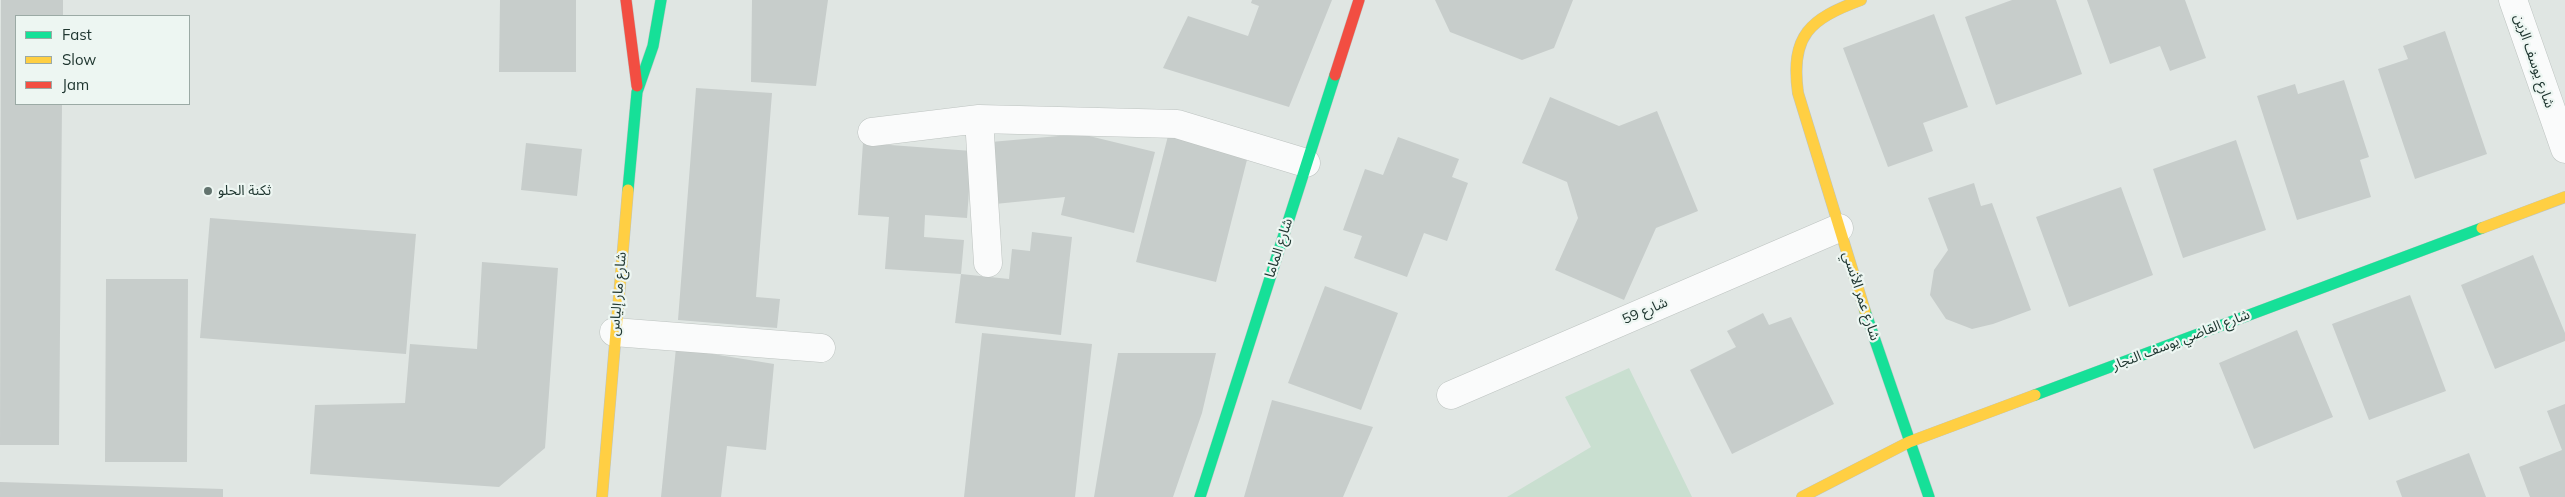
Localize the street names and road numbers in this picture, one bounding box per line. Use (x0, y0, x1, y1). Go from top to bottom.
street label: شارع يوسف الزين (2510, 12, 2558, 110)
street label: شارع الماما (1262, 216, 1296, 280)
street label: شارع عمر الأنسي (1839, 249, 1883, 343)
street label: شارع مار إلياس (606, 251, 630, 337)
street label: شارع 59 (1620, 294, 1670, 328)
street label: شارع القاضي يوسف النجار (2110, 306, 2252, 374)

